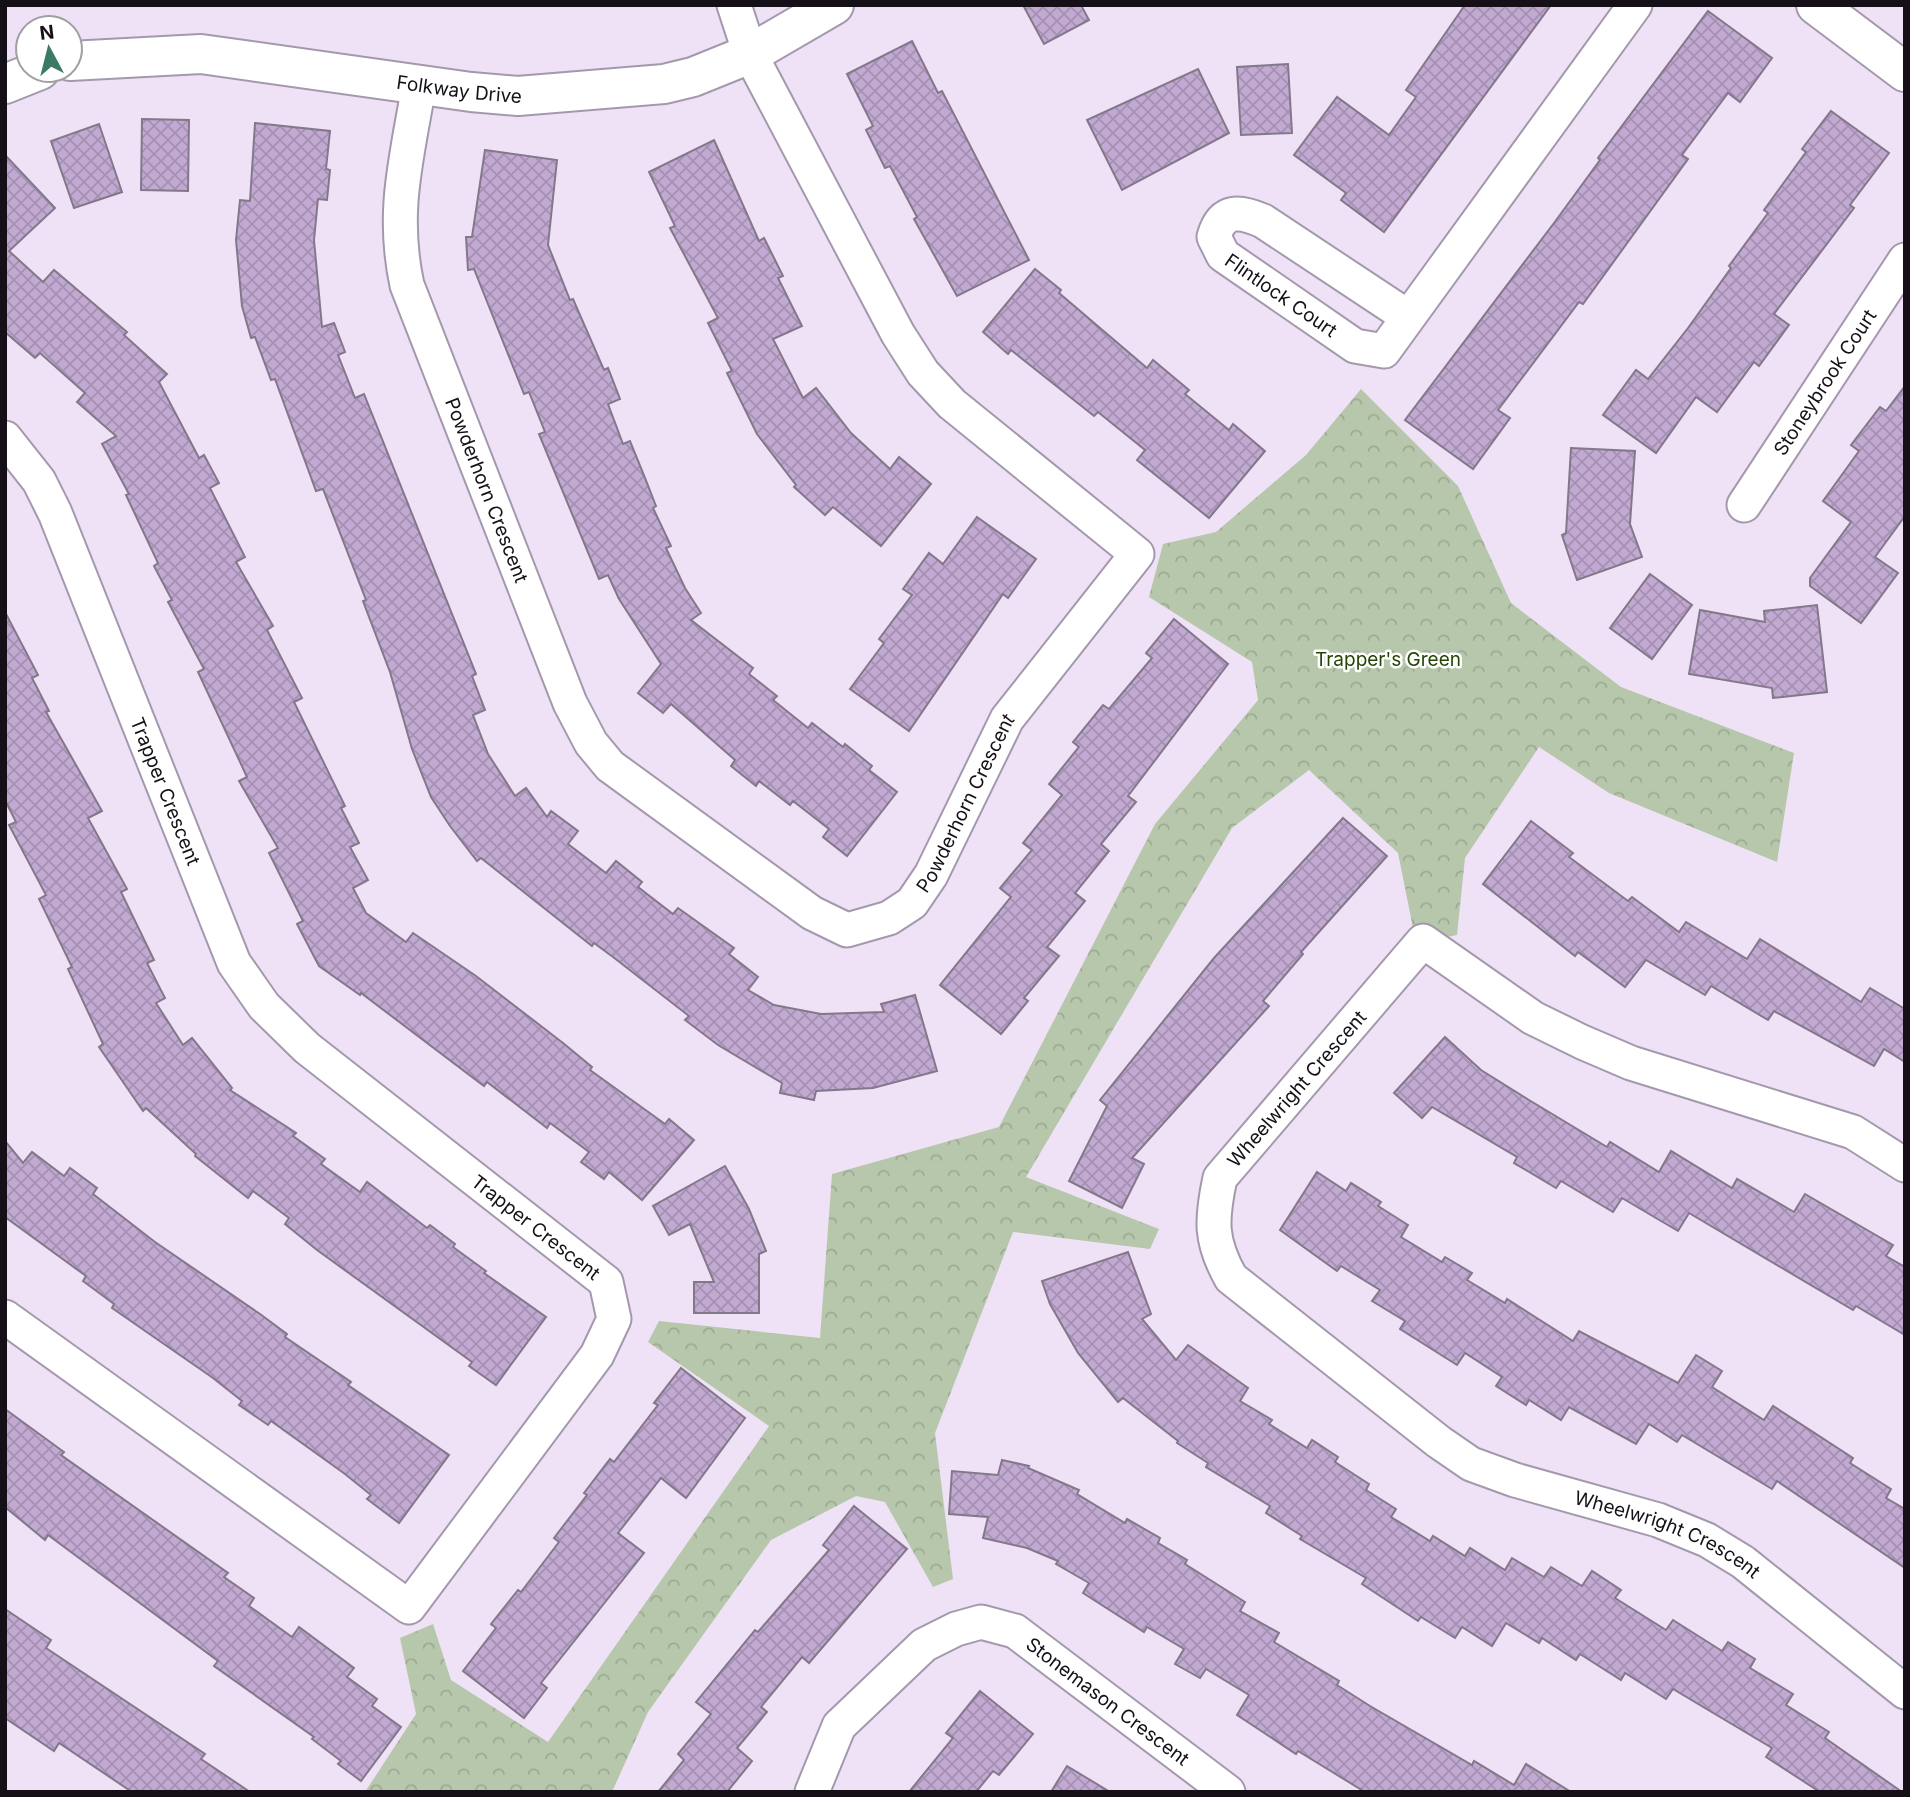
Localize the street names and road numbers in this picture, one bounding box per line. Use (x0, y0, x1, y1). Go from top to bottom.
street label: Folkway Drive (395, 70, 523, 108)
street label: Flintlock Court (1221, 249, 1342, 342)
street label: Stoneybrook Court (1769, 305, 1881, 459)
street label: Powderhorn Crescent (441, 394, 533, 586)
street label: Powderhorn Crescent (911, 708, 1019, 897)
street label: Trapper Crescent (126, 714, 205, 868)
street label: Wheelwright Crescent (1223, 1006, 1371, 1172)
street label: Trapper Crescent (467, 1170, 605, 1285)
street label: Wheelwright Crescent (1572, 1486, 1765, 1583)
street label: Stonemason Crescent (1022, 1632, 1194, 1770)

